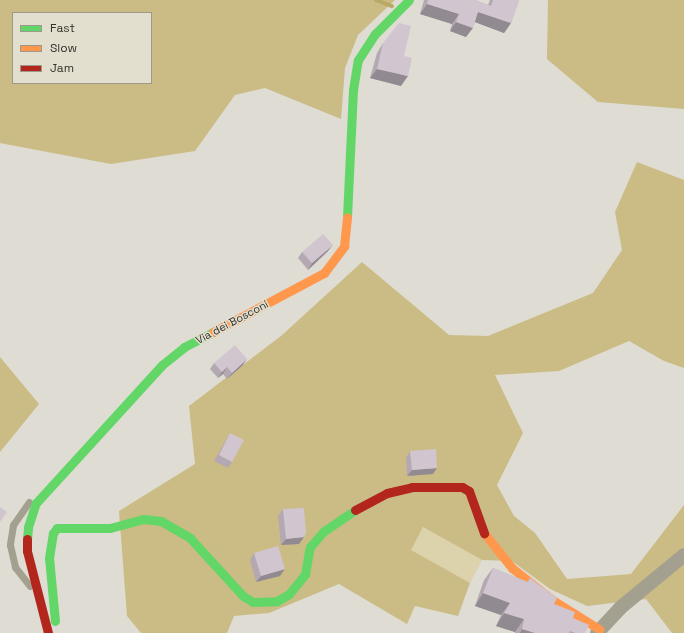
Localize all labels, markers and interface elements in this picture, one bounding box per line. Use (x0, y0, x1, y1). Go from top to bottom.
legend (12, 12, 152, 84)
text: Fast (50, 20, 75, 36)
text: Slow (50, 40, 77, 56)
text: Jam (50, 60, 74, 76)
street label: Via dei Bosconi (193, 297, 271, 347)

